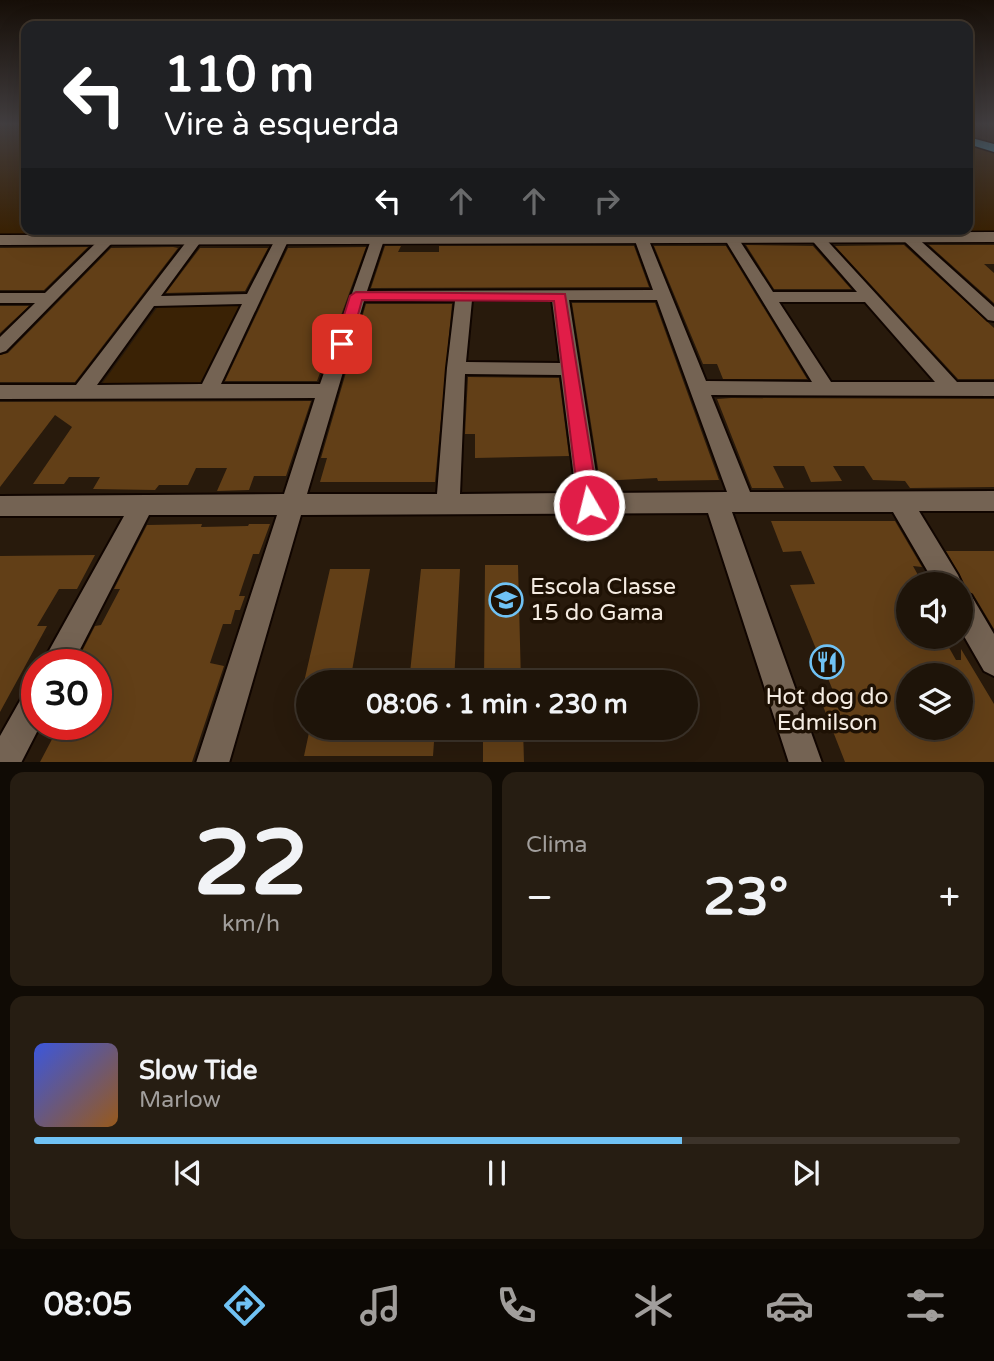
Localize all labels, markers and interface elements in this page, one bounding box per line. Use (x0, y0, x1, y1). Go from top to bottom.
text: 110 m (164, 46, 314, 105)
icon: left (49, 49, 140, 140)
text: Vire à esquerda (164, 106, 400, 144)
icon: left (369, 182, 407, 220)
icon: ahead (442, 182, 480, 220)
icon: ahead (515, 182, 553, 220)
icon: right (588, 182, 626, 220)
pin (312, 314, 372, 374)
icon: arrive (323, 325, 361, 363)
position arrow (552, 468, 626, 542)
map controls (896, 572, 973, 740)
button: sound (896, 572, 973, 649)
place label: Escola Classe 15 do Gama (530, 573, 676, 627)
school or university icon: Escola Classe 15 do Gama (487, 581, 525, 619)
restaurant icon: Hot dog do Edmilson (808, 643, 846, 681)
speed limit sign: 30 (21, 649, 112, 740)
button: layers (896, 663, 973, 740)
place label: Hot dog do Edmilson (765, 683, 889, 737)
text: 08:06 · 1 min · 230 m (366, 689, 628, 720)
text: 22 (194, 809, 308, 919)
text: Clima (526, 831, 587, 859)
text: 23° (703, 866, 788, 929)
text: − (526, 875, 553, 921)
text: + (939, 875, 960, 921)
text: km/h (222, 910, 280, 938)
text: Slow Tide (139, 1055, 257, 1086)
text: Marlow (139, 1086, 221, 1114)
icon: previous (169, 1154, 207, 1192)
icon: pause (478, 1154, 516, 1192)
icon: next (787, 1154, 825, 1192)
icon: directions (220, 1281, 269, 1330)
icon: music (356, 1281, 405, 1330)
icon: phone (492, 1281, 541, 1330)
icon: climate (629, 1281, 678, 1330)
icon: car (765, 1281, 814, 1330)
icon: filters (901, 1281, 950, 1330)
text: 08:05 (44, 1286, 132, 1324)

